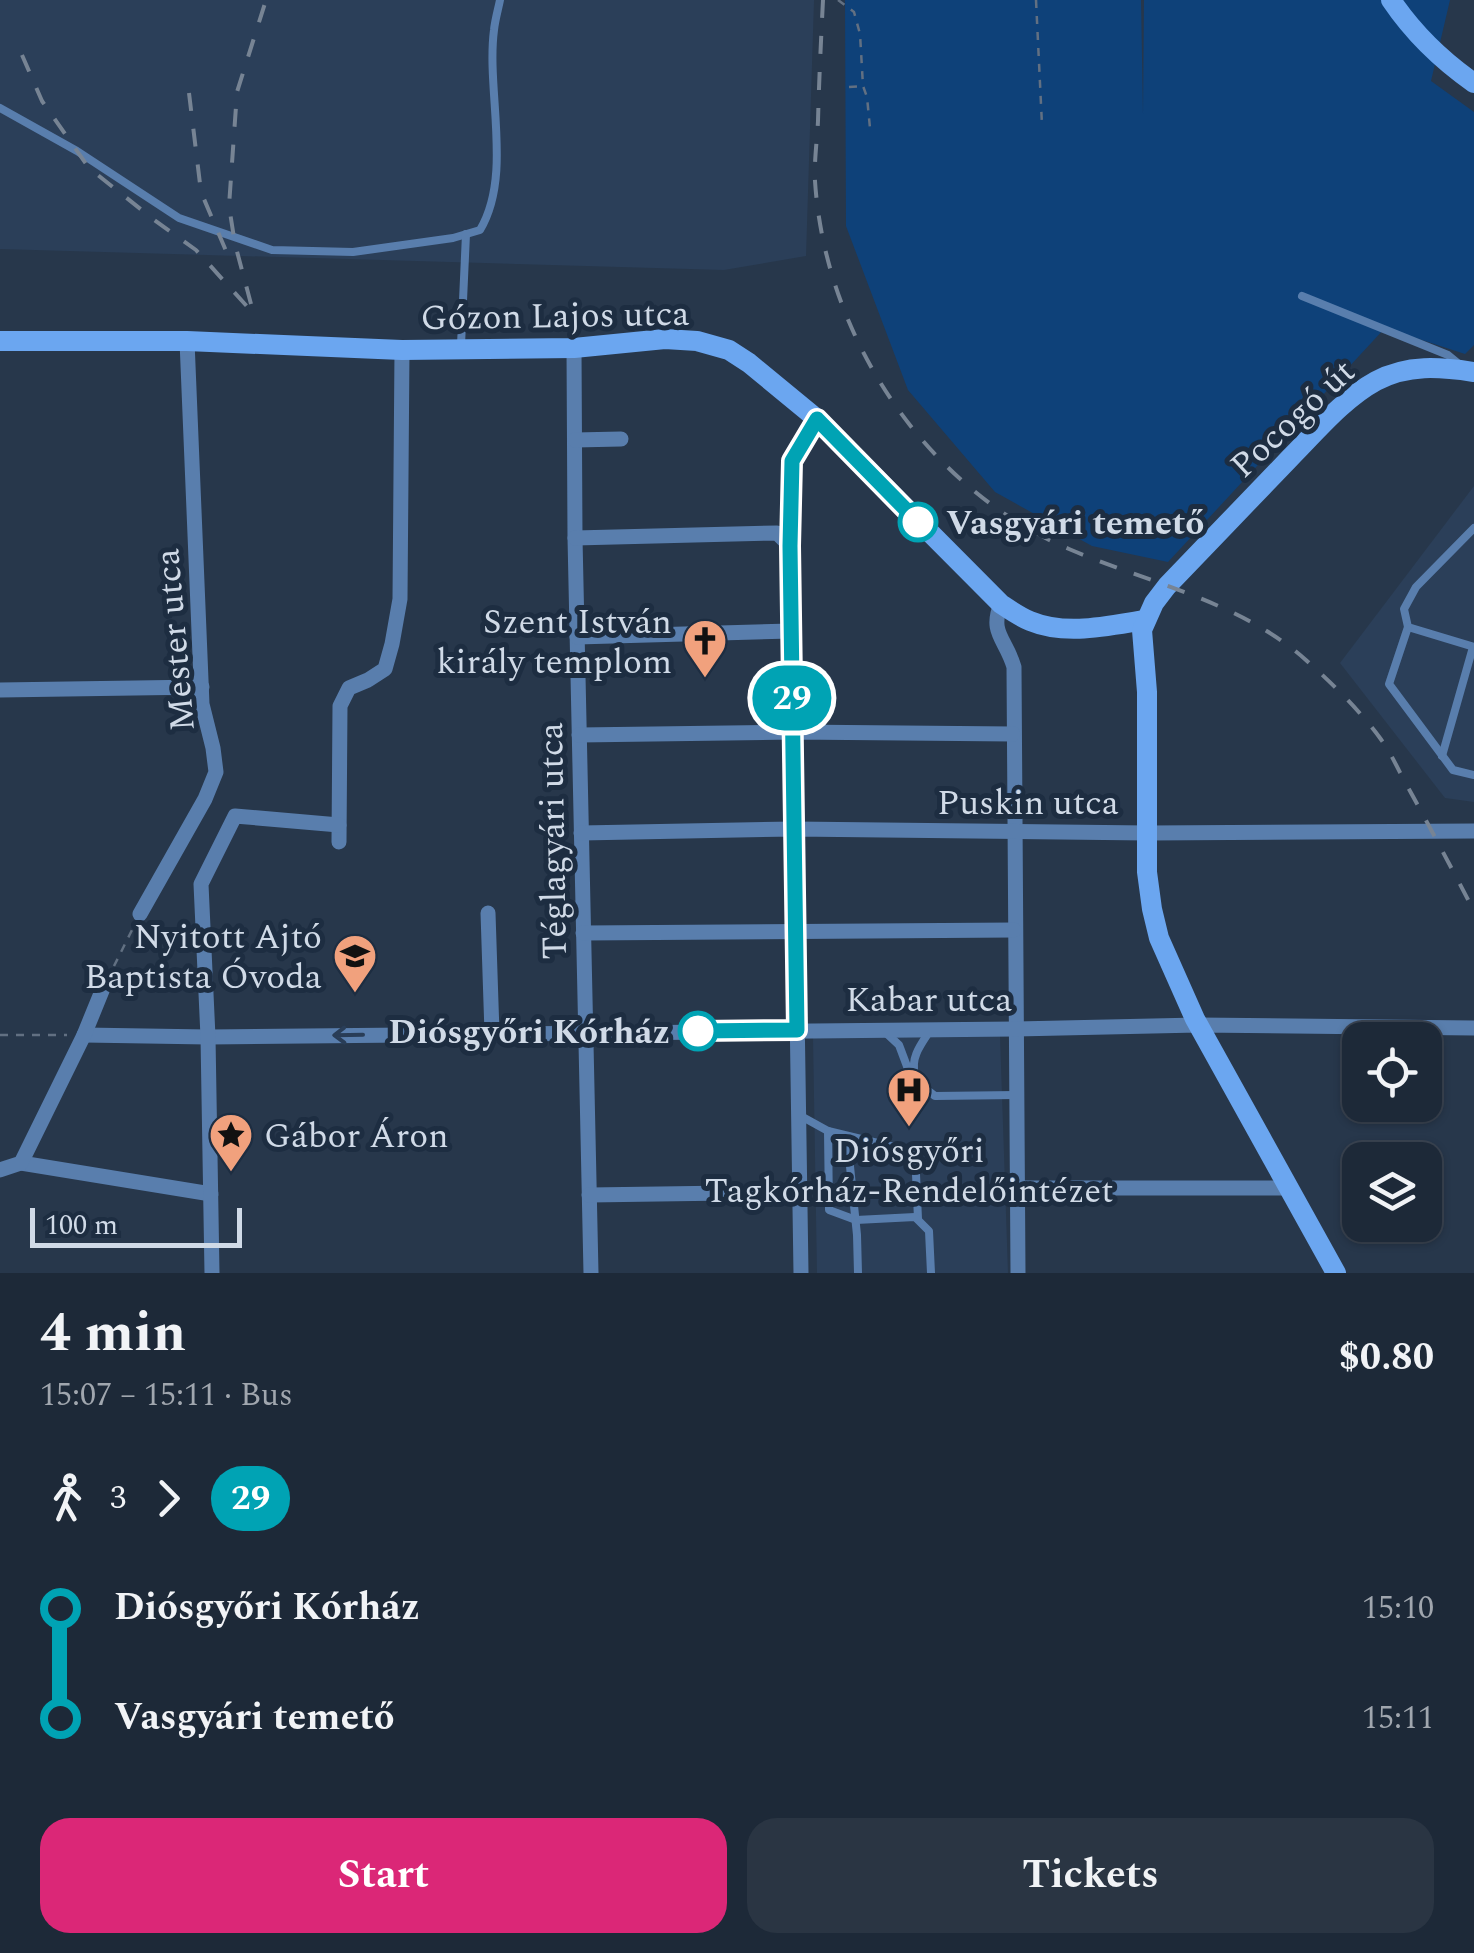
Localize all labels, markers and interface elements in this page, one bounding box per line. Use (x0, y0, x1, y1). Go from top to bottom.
street label: Gózon Lajos utca (420, 288, 690, 345)
street label: Pocogó út (1218, 347, 1368, 491)
place label: Vasgyári temető (946, 497, 1204, 550)
marker: Vasgyári temető (899, 503, 937, 541)
street label: Mester utca (141, 546, 210, 733)
place label: Szent István király templom (437, 596, 672, 689)
church icon: Szent István király templom (682, 618, 728, 679)
line badge: 29 (747, 666, 837, 730)
text: 29 (772, 672, 812, 725)
street label: Téglagyári utca (525, 722, 582, 960)
street label: Puskin utca (937, 777, 1119, 830)
place label: Nyitott Ajtó Baptista Óvoda (84, 911, 322, 1004)
school or university icon: Nyitott Ajtó Baptista Óvoda (332, 933, 378, 994)
street label: Kabar utca (846, 974, 1012, 1027)
place label: Diósgyőri Kórház (388, 1006, 670, 1059)
marker: Diósgyőri Kórház (679, 1012, 717, 1050)
map controls (1342, 1022, 1442, 1242)
button: locate (1342, 1022, 1442, 1122)
one-way arrow (333, 1026, 366, 1044)
hospital icon: Diósgyőri Tagkórház-Rendelőintézet (886, 1067, 932, 1128)
place label: Gábor Áron (264, 1110, 449, 1163)
place icon: Gábor Áron (208, 1112, 254, 1173)
place label: Diósgyőri Tagkórház-Rendelőintézet (704, 1125, 1114, 1218)
button: layers (1342, 1142, 1442, 1242)
scale bar (30, 1203, 242, 1248)
text: 100 m (45, 1204, 118, 1247)
text: 4 min (40, 1292, 186, 1375)
text: $0.80 (1339, 1329, 1434, 1387)
text: 15:07 – 15:11 · Bus (40, 1371, 293, 1420)
icon: walk (40, 1471, 95, 1526)
icon: forward (141, 1471, 196, 1526)
text: 29 (231, 1472, 270, 1525)
text: 3 (110, 1474, 126, 1523)
text: Diósgyőri Kórház (114, 1579, 420, 1637)
text: 15:10 (1362, 1584, 1434, 1633)
text: Vasgyári temető (114, 1689, 395, 1747)
text: 15:11 (1362, 1694, 1434, 1743)
button: Start (40, 1818, 727, 1933)
button: Tickets (747, 1818, 1434, 1933)

